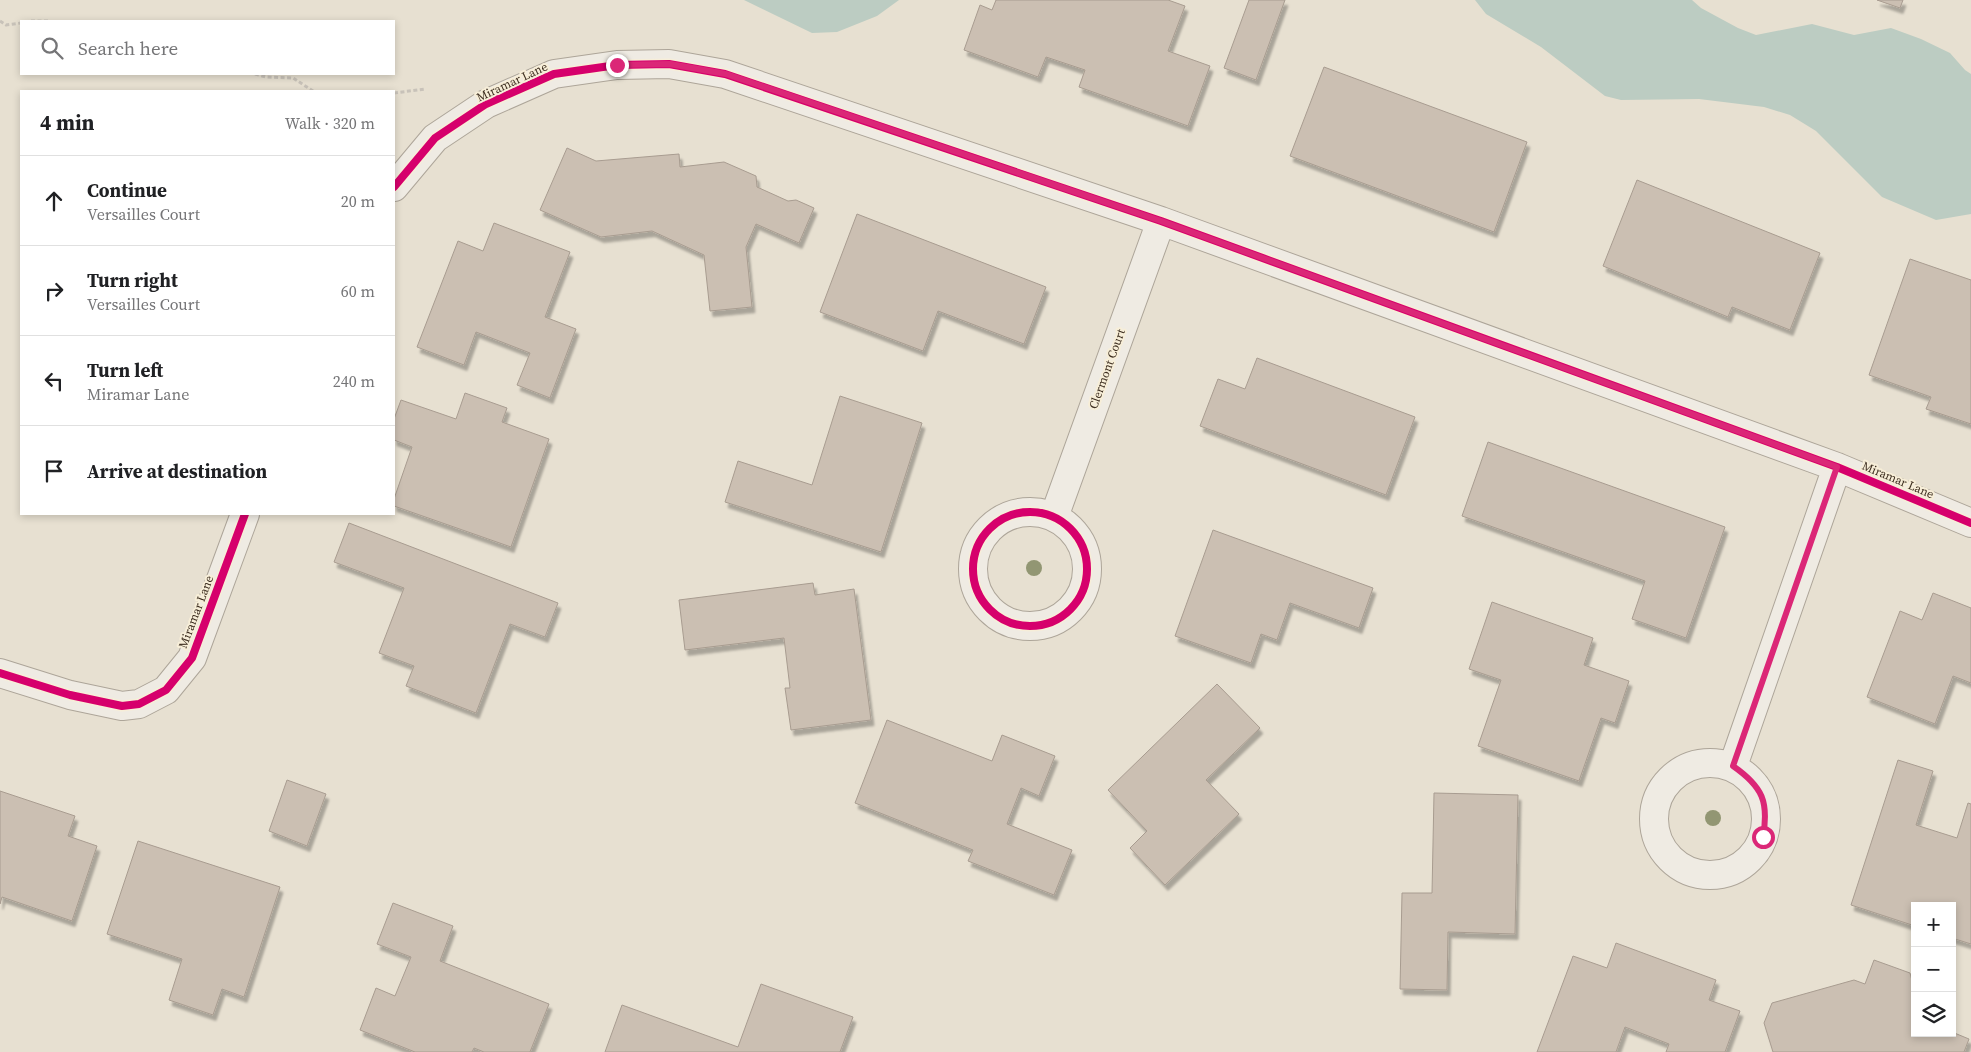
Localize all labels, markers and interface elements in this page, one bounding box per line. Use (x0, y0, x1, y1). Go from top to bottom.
search box (20, 20, 395, 75)
icon: search (38, 34, 66, 62)
text: Search here (78, 35, 178, 61)
route end (606, 54, 629, 77)
street label: Miramar Lane (474, 59, 550, 105)
text: 4 min (40, 108, 95, 137)
text: Walk · 320 m (285, 112, 375, 134)
text: Continue (87, 177, 167, 203)
icon: ahead (40, 187, 68, 215)
text: 20 m (341, 190, 375, 212)
text: Versailles Court (87, 203, 200, 225)
text: Turn right (87, 267, 178, 293)
icon: right (40, 277, 68, 305)
text: 60 m (341, 280, 375, 302)
text: Versailles Court (87, 293, 200, 315)
street label: Clermont Court (1085, 327, 1129, 411)
text: Turn left (87, 357, 163, 383)
icon: left (40, 367, 68, 395)
text: 240 m (333, 370, 375, 392)
text: Miramar Lane (87, 383, 189, 405)
icon: arrive (40, 457, 68, 485)
text: Arrive at destination (87, 458, 267, 484)
street label: Miramar Lane (1860, 458, 1936, 502)
street label: Miramar Lane (175, 573, 217, 651)
route start (1752, 826, 1775, 849)
map controls (1911, 902, 1956, 1037)
button: + (1911, 902, 1956, 947)
button: − (1911, 947, 1956, 992)
button: layers (1911, 992, 1956, 1037)

